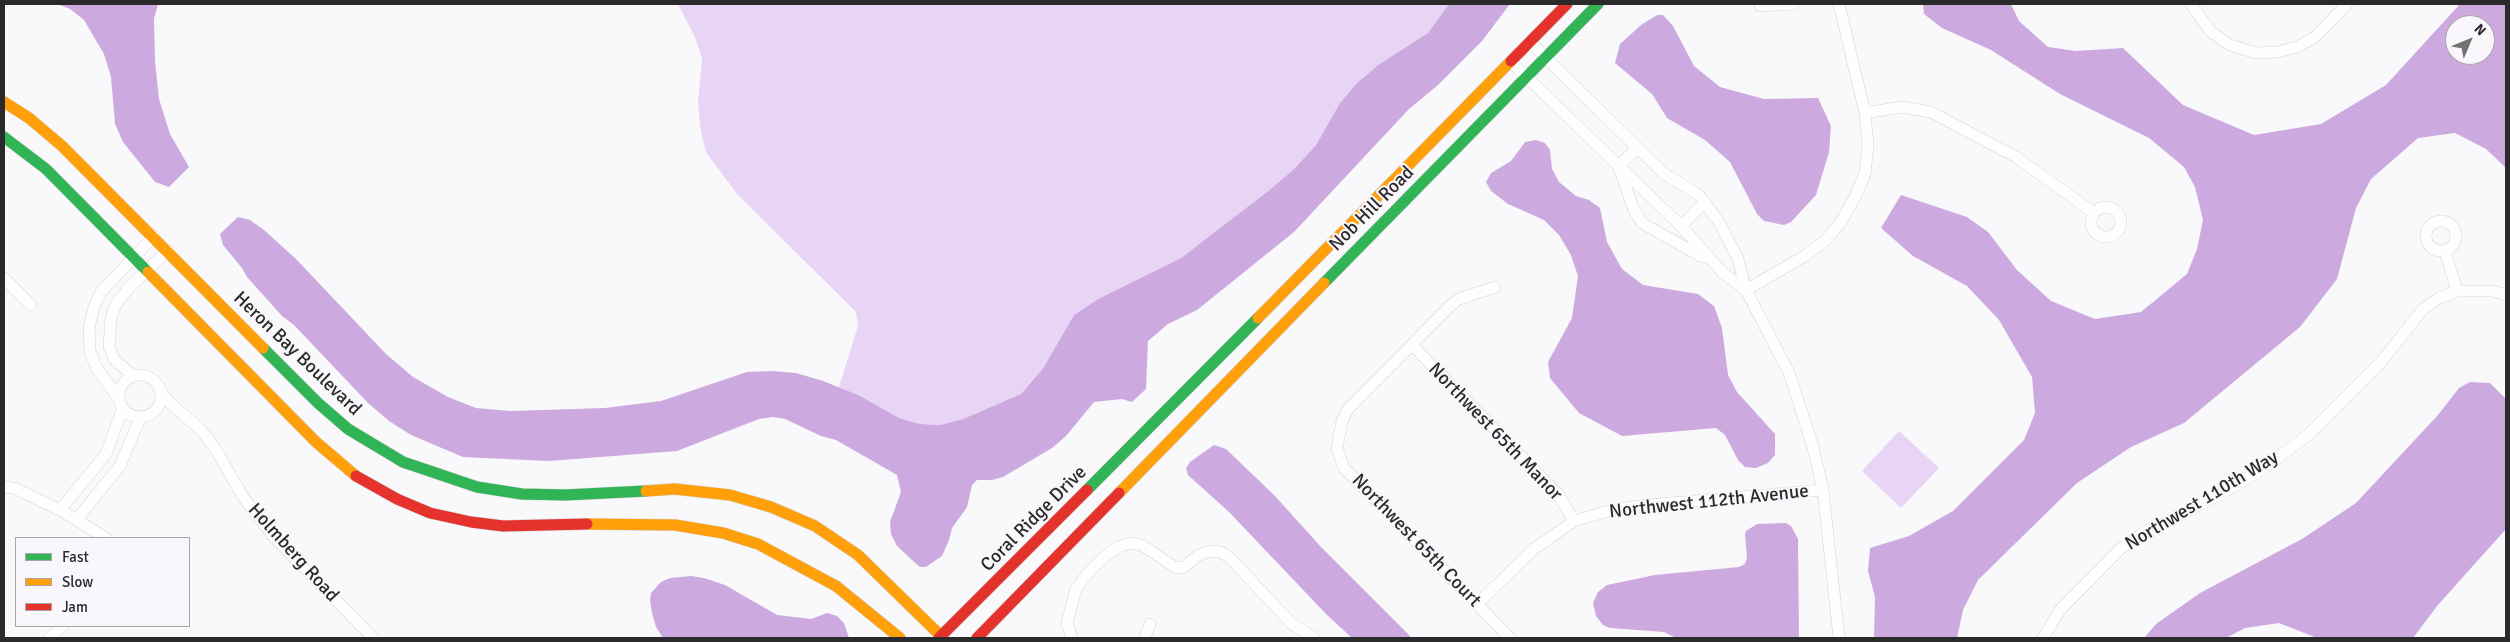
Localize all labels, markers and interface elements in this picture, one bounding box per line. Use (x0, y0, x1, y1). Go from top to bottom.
north arrow (2445, 15, 2495, 65)
text: N (2471, 20, 2490, 39)
street label: Nob Hill Road (1325, 162, 1419, 256)
street label: Heron Bay Boulevard (228, 287, 366, 421)
street label: Northwest 65th Manor (1423, 358, 1567, 506)
street label: Northwest 110th Way (2121, 446, 2283, 556)
street label: Coral Ridge Drive (976, 461, 1092, 577)
street label: Northwest 65th Court (1347, 470, 1485, 612)
street label: Northwest 112th Avenue (1608, 480, 1810, 524)
street label: Holmberg Road (243, 499, 343, 607)
legend (15, 537, 190, 627)
text: Fast (62, 548, 89, 566)
text: Slow (62, 573, 93, 591)
text: Jam (62, 598, 88, 616)

